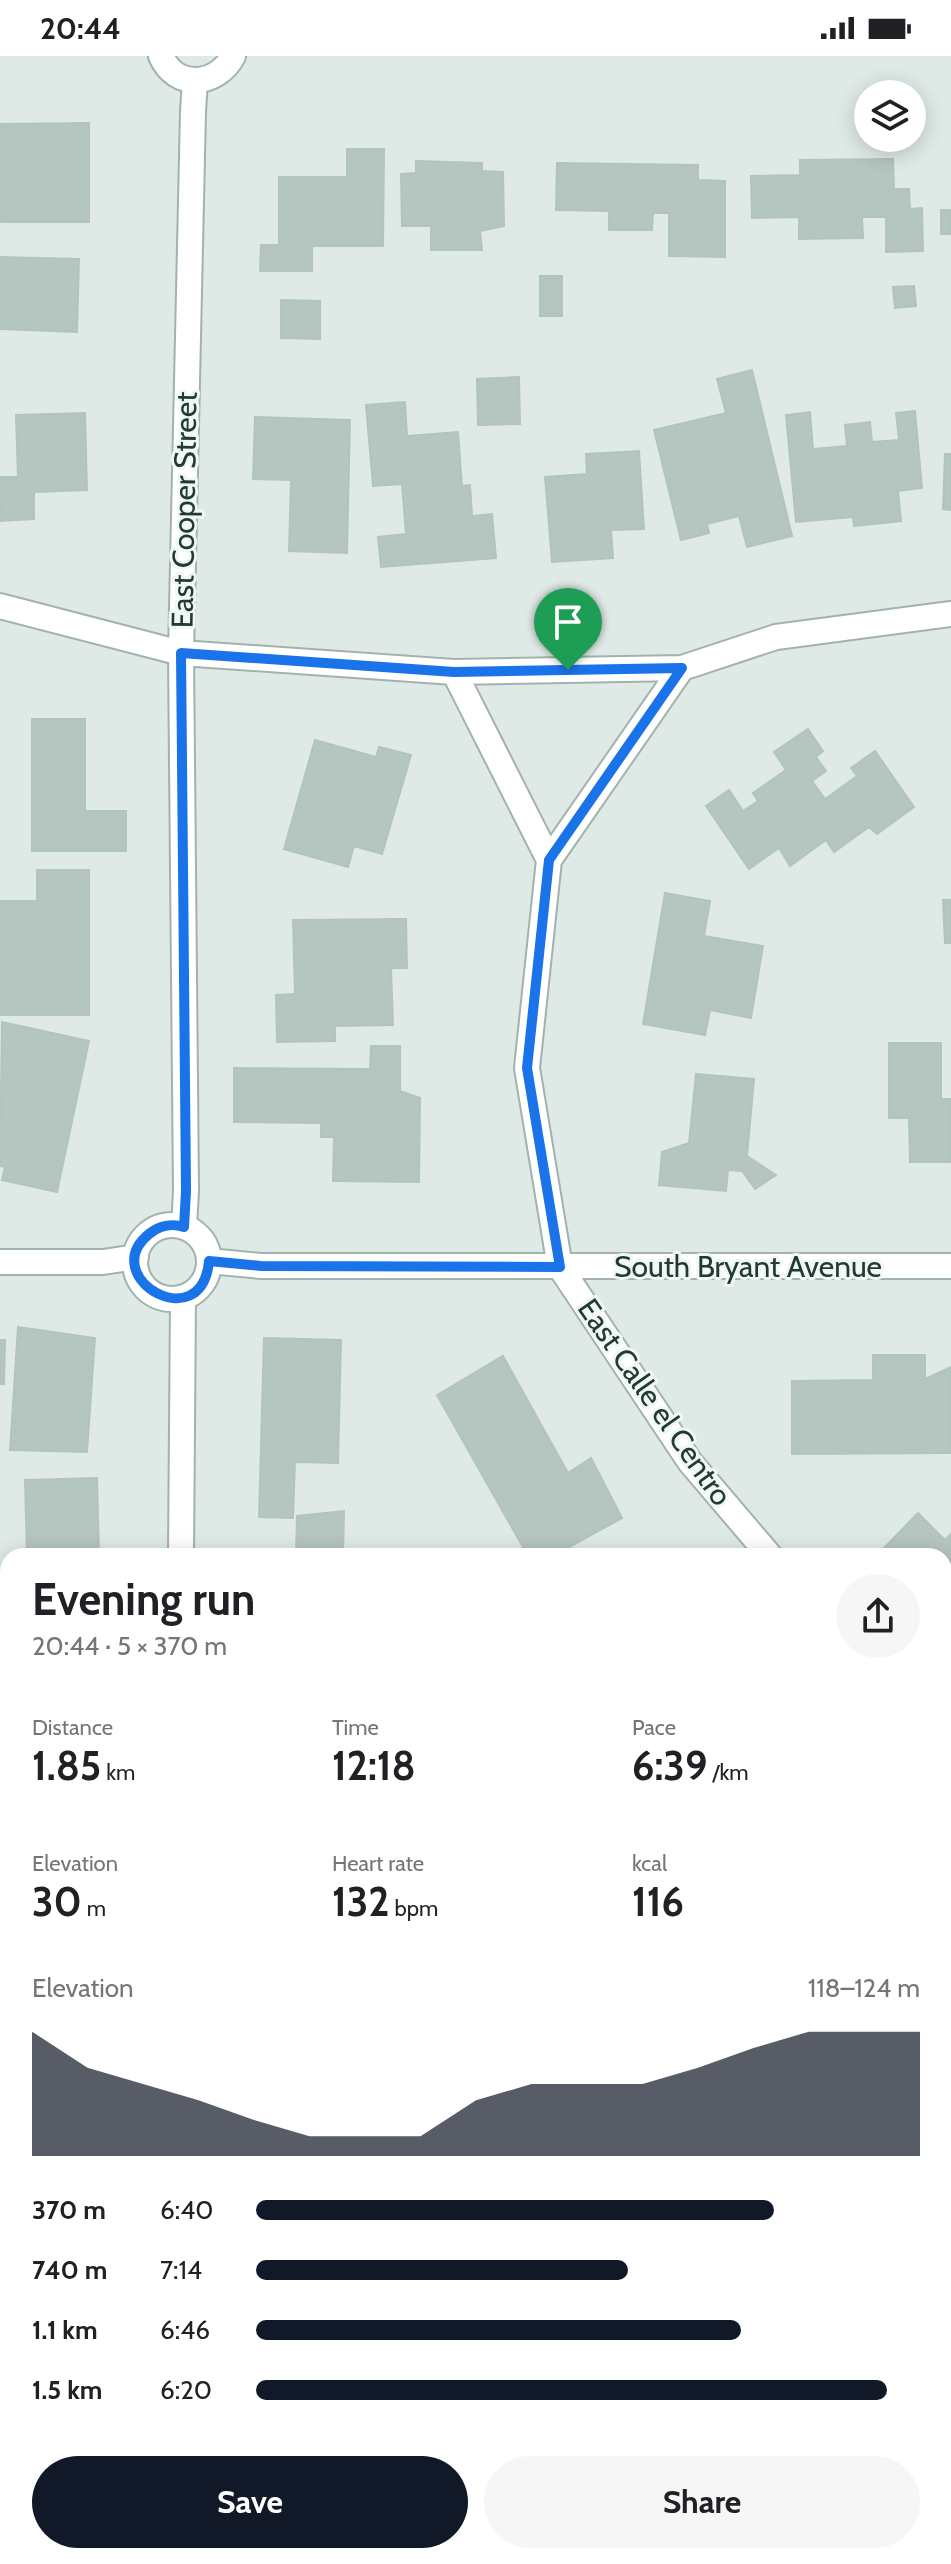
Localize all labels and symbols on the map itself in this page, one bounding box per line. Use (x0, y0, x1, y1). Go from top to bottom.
street label: East Cooper Street (163, 391, 205, 629)
pin (534, 588, 602, 670)
street label: South Bryant Avenue (614, 1248, 882, 1285)
street label: East Calle el Centro (570, 1291, 740, 1513)

